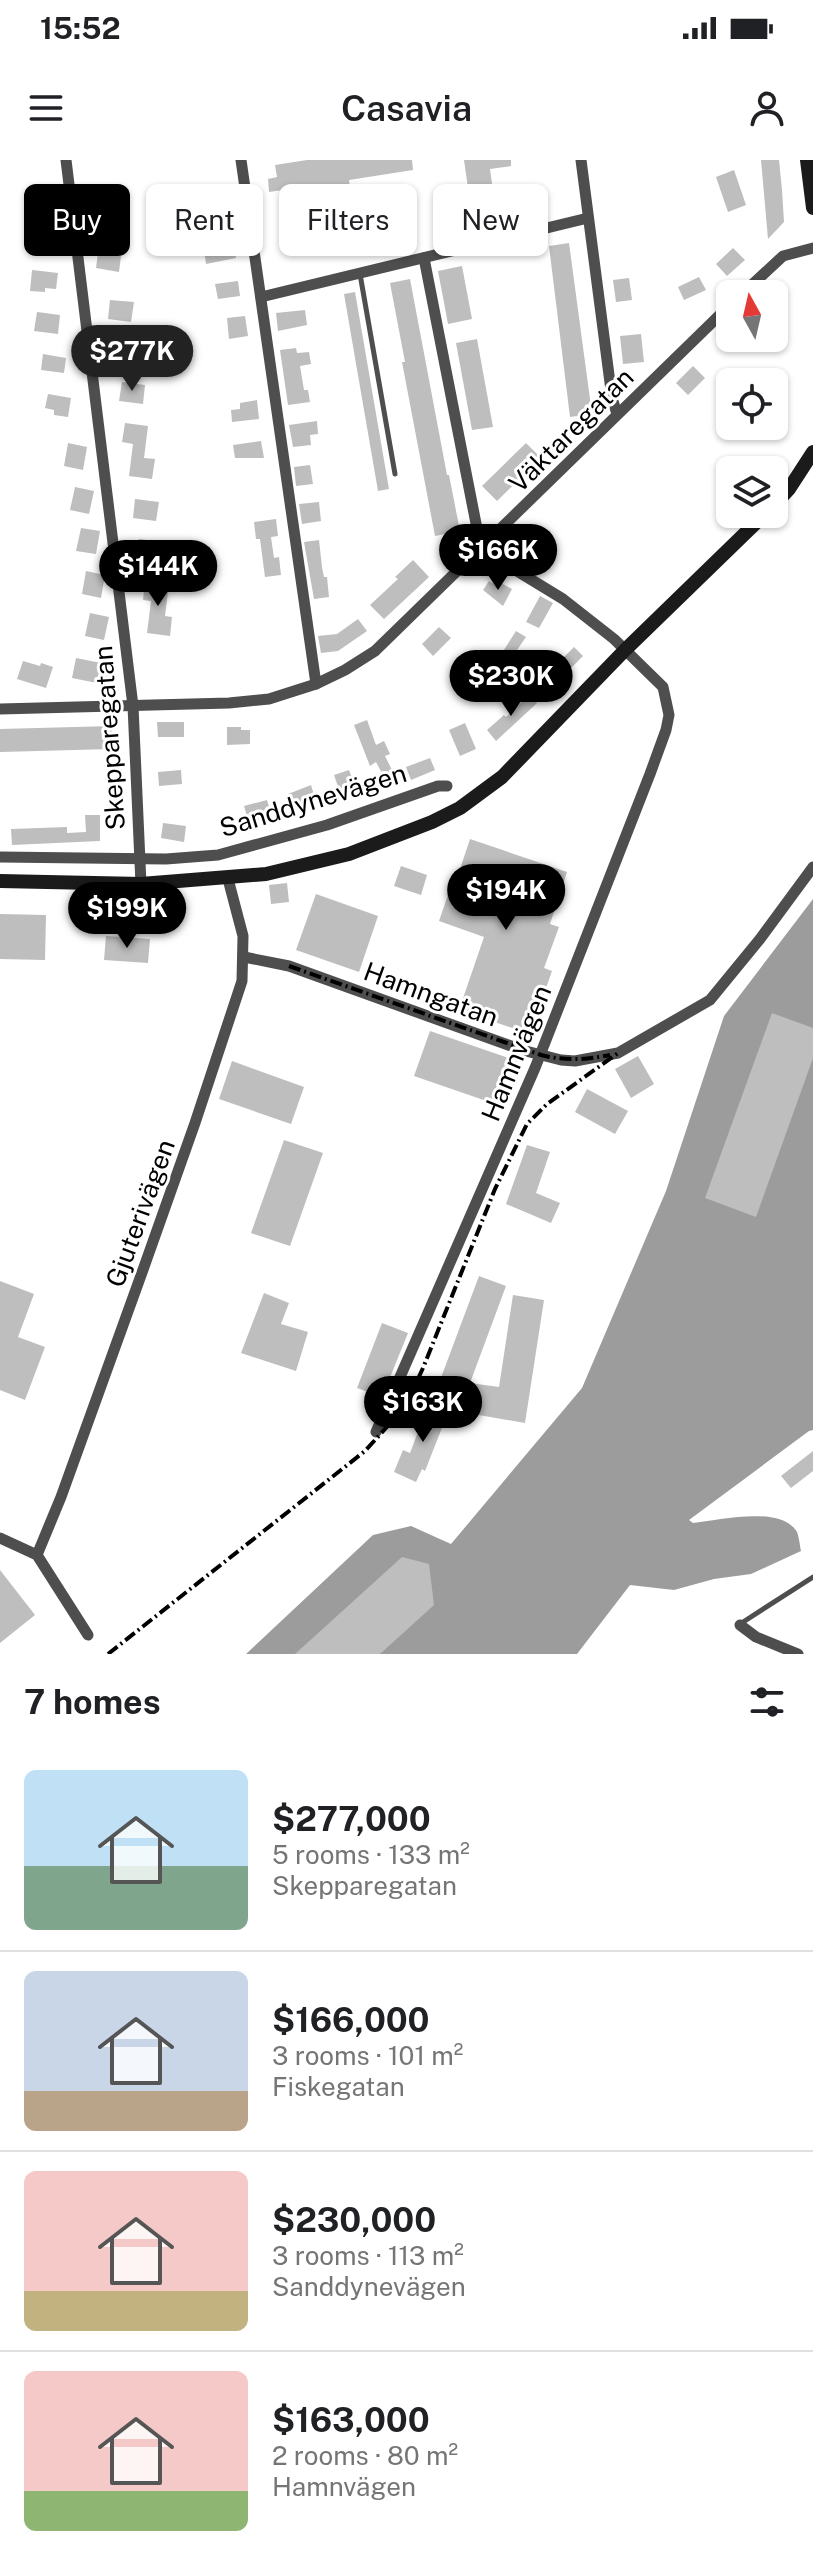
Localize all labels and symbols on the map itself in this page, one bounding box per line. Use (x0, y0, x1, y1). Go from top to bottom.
north arrow (716, 280, 788, 352)
pin: $277K (76, 325, 188, 393)
street label: Väktaregatan (502, 361, 640, 499)
pin: $166K (442, 524, 554, 592)
pin: $144K (102, 540, 214, 608)
street label: Skepparegatan (87, 645, 131, 831)
pin: $230K (455, 650, 567, 718)
street label: Sanddynevägen (216, 757, 410, 843)
pin: $194K (450, 864, 562, 932)
pin: $199K (71, 882, 183, 950)
street label: Hamngatan (360, 955, 502, 1033)
street label: Hamnvägen (475, 980, 557, 1126)
street label: Gjuterivägen (99, 1135, 181, 1291)
pin: $163K (367, 1376, 479, 1444)

